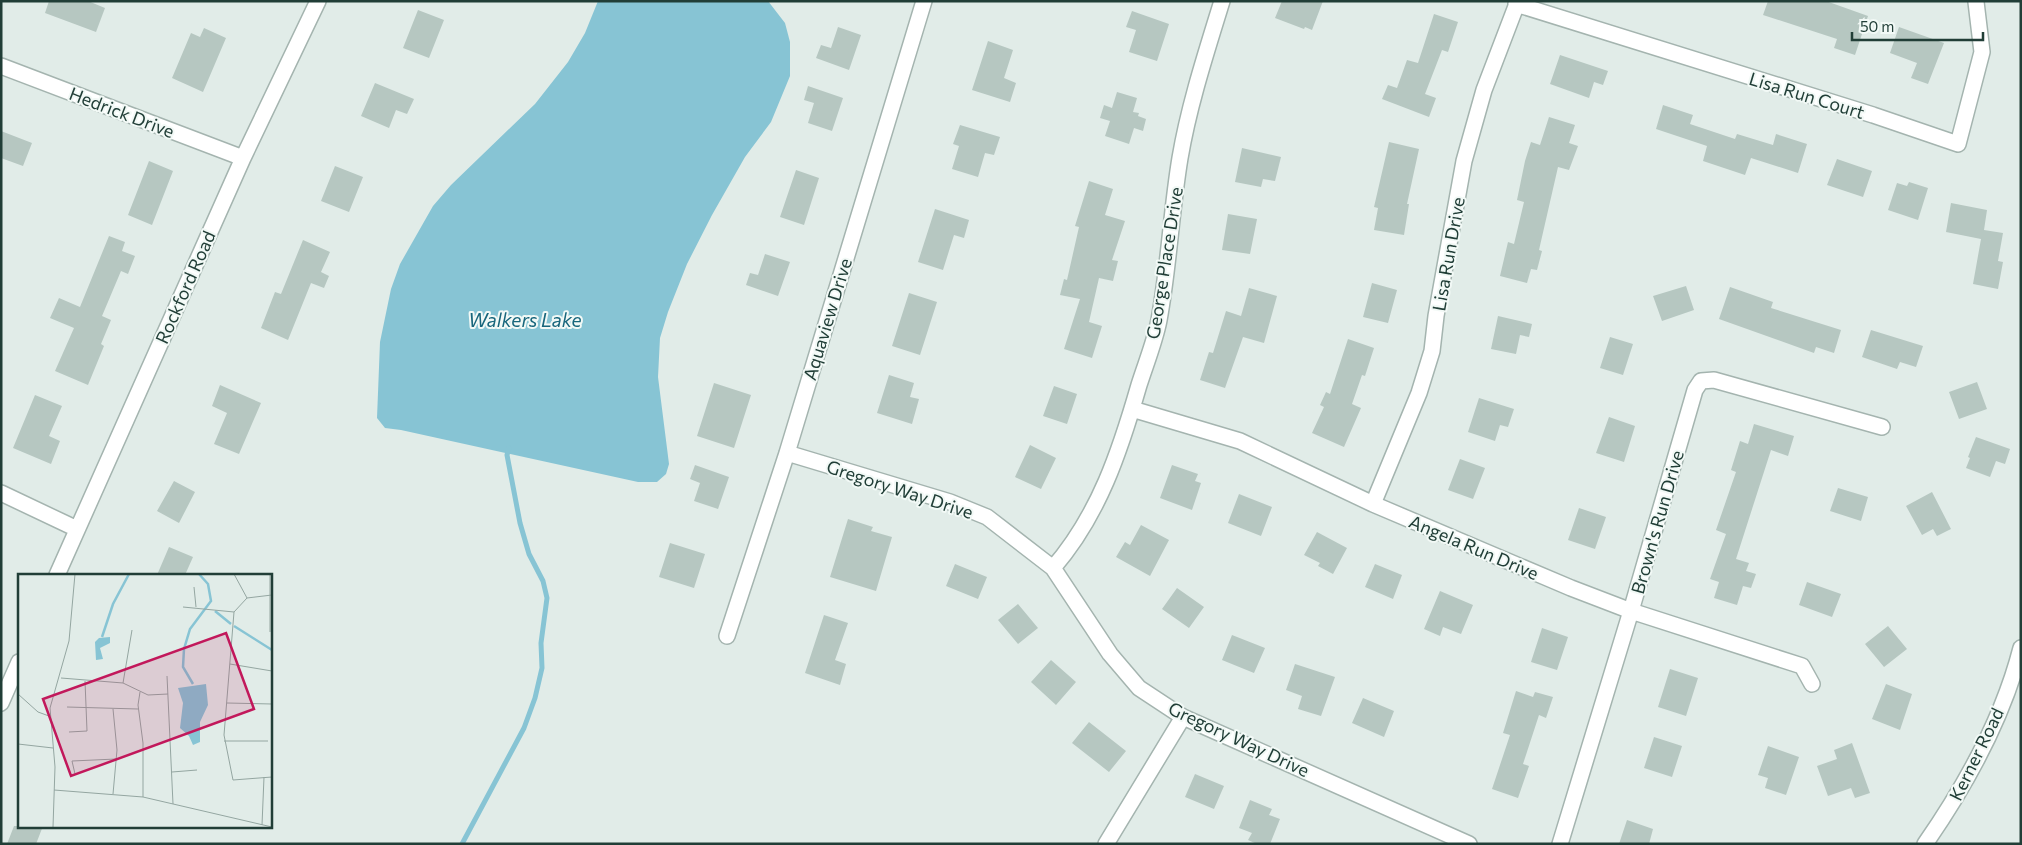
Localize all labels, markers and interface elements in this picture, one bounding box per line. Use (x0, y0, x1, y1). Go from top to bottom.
scale bar (1852, 10, 1983, 42)
text: 50 m (1860, 17, 1894, 35)
street label: Lisa Run Court (1747, 67, 1867, 123)
street label: Hedrick Drive (66, 82, 178, 142)
street label: George Place Drive (1141, 185, 1187, 341)
street label: Lisa Run Drive (1427, 195, 1469, 313)
street label: Rockford Road (150, 227, 220, 347)
street label: Aquaview Drive (798, 255, 856, 383)
water label: Walkers Lake (468, 308, 582, 331)
street label: Brown's Run Drive (1626, 448, 1688, 596)
street label: Gregory Way Drive (824, 455, 976, 523)
street label: Angela Run Drive (1406, 510, 1542, 584)
inset map (18, 574, 271, 828)
street label: Gregory Way Drive (1165, 697, 1313, 781)
street label: Kerner Road (1944, 704, 2008, 804)

